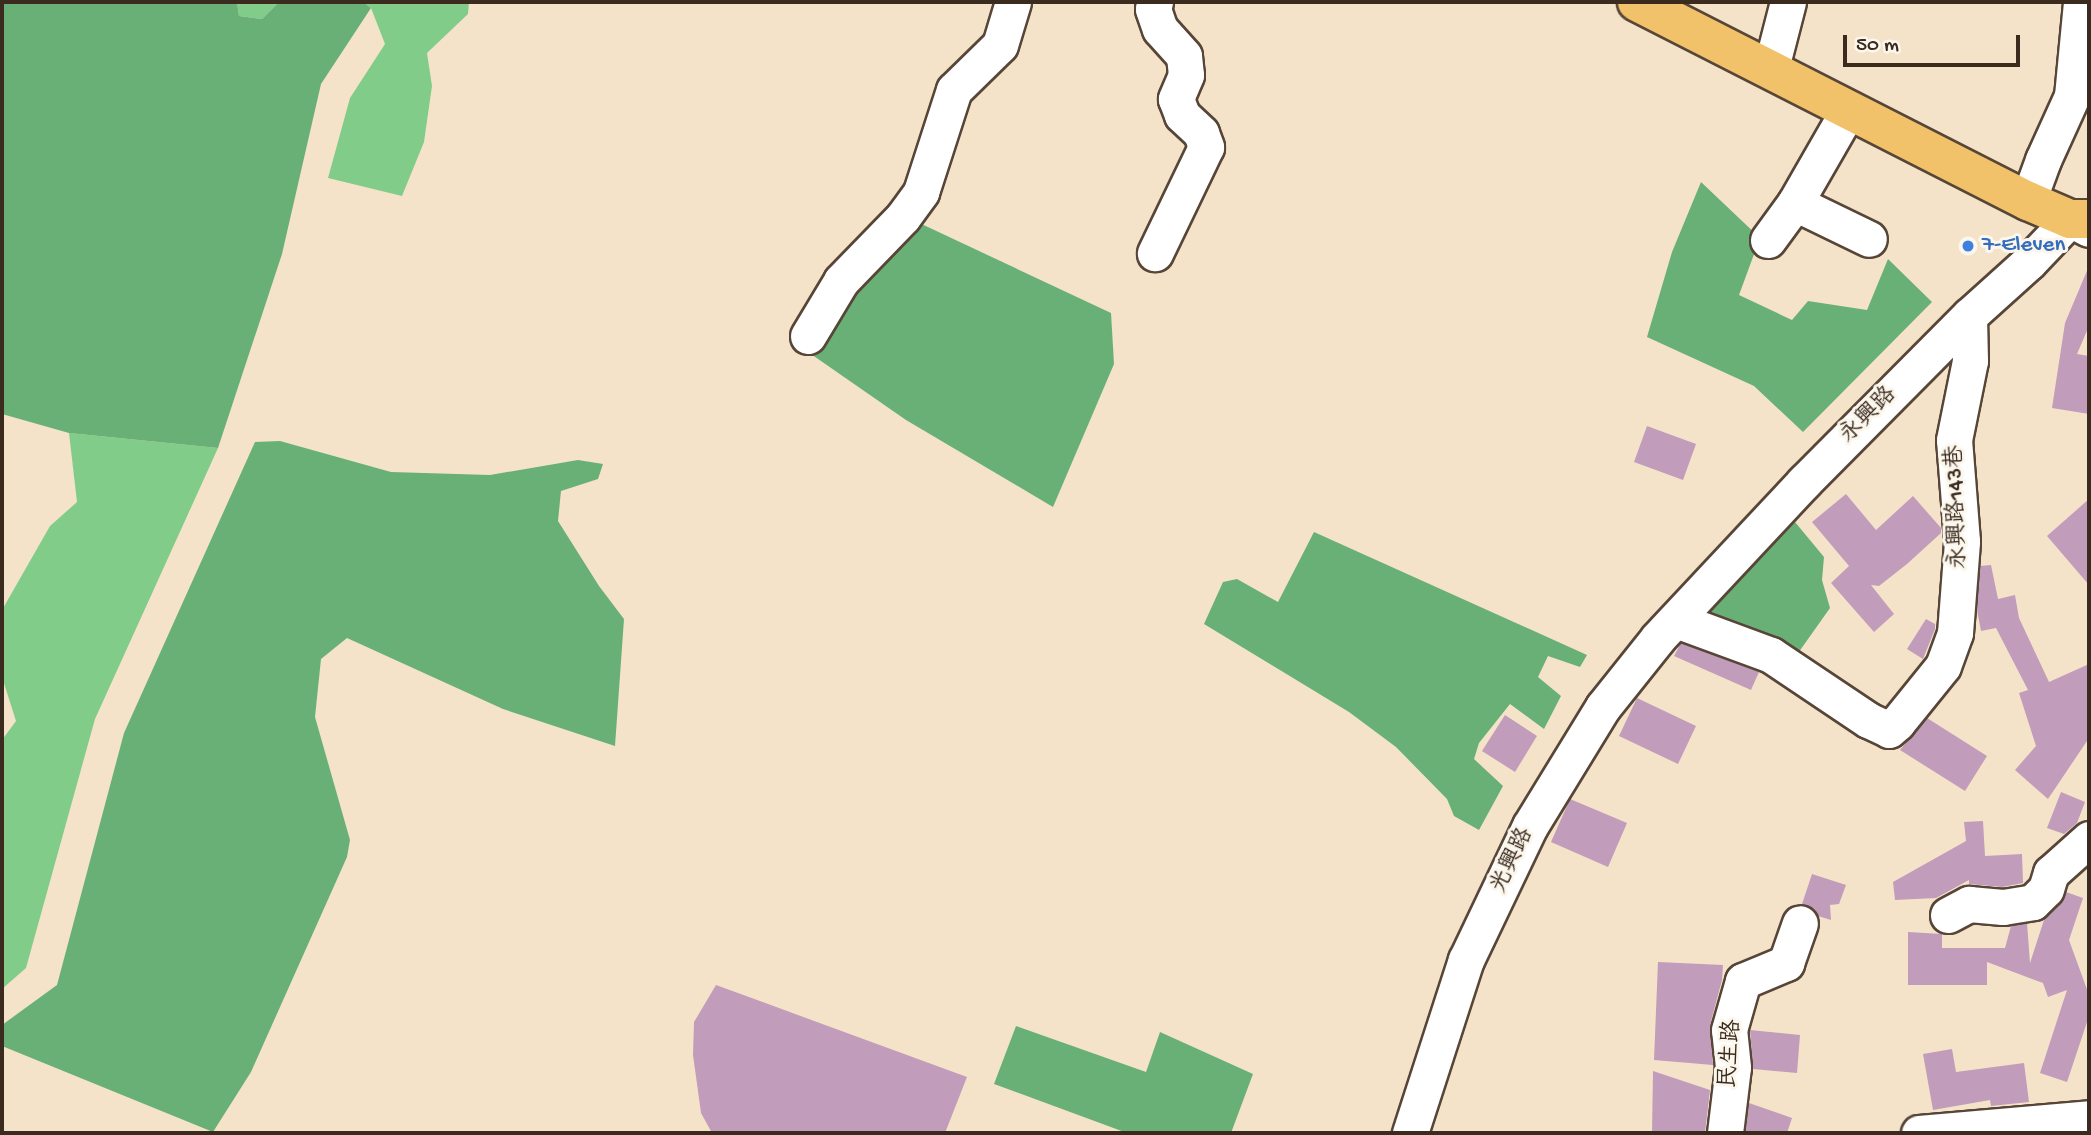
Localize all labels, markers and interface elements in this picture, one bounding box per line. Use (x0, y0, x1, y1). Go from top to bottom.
scale bar (1846, 21, 2023, 65)
text: 50 m (1856, 34, 1899, 59)
place label: 7-Eleven (1982, 232, 2065, 260)
marker: 7-Eleven (1960, 238, 1976, 254)
street label: 永興路 (1835, 382, 1903, 450)
street label: 永興路143巷 (1942, 445, 1974, 569)
street label: 光興路 (1485, 824, 1541, 898)
street label: 民生路 (1716, 1019, 1748, 1089)

